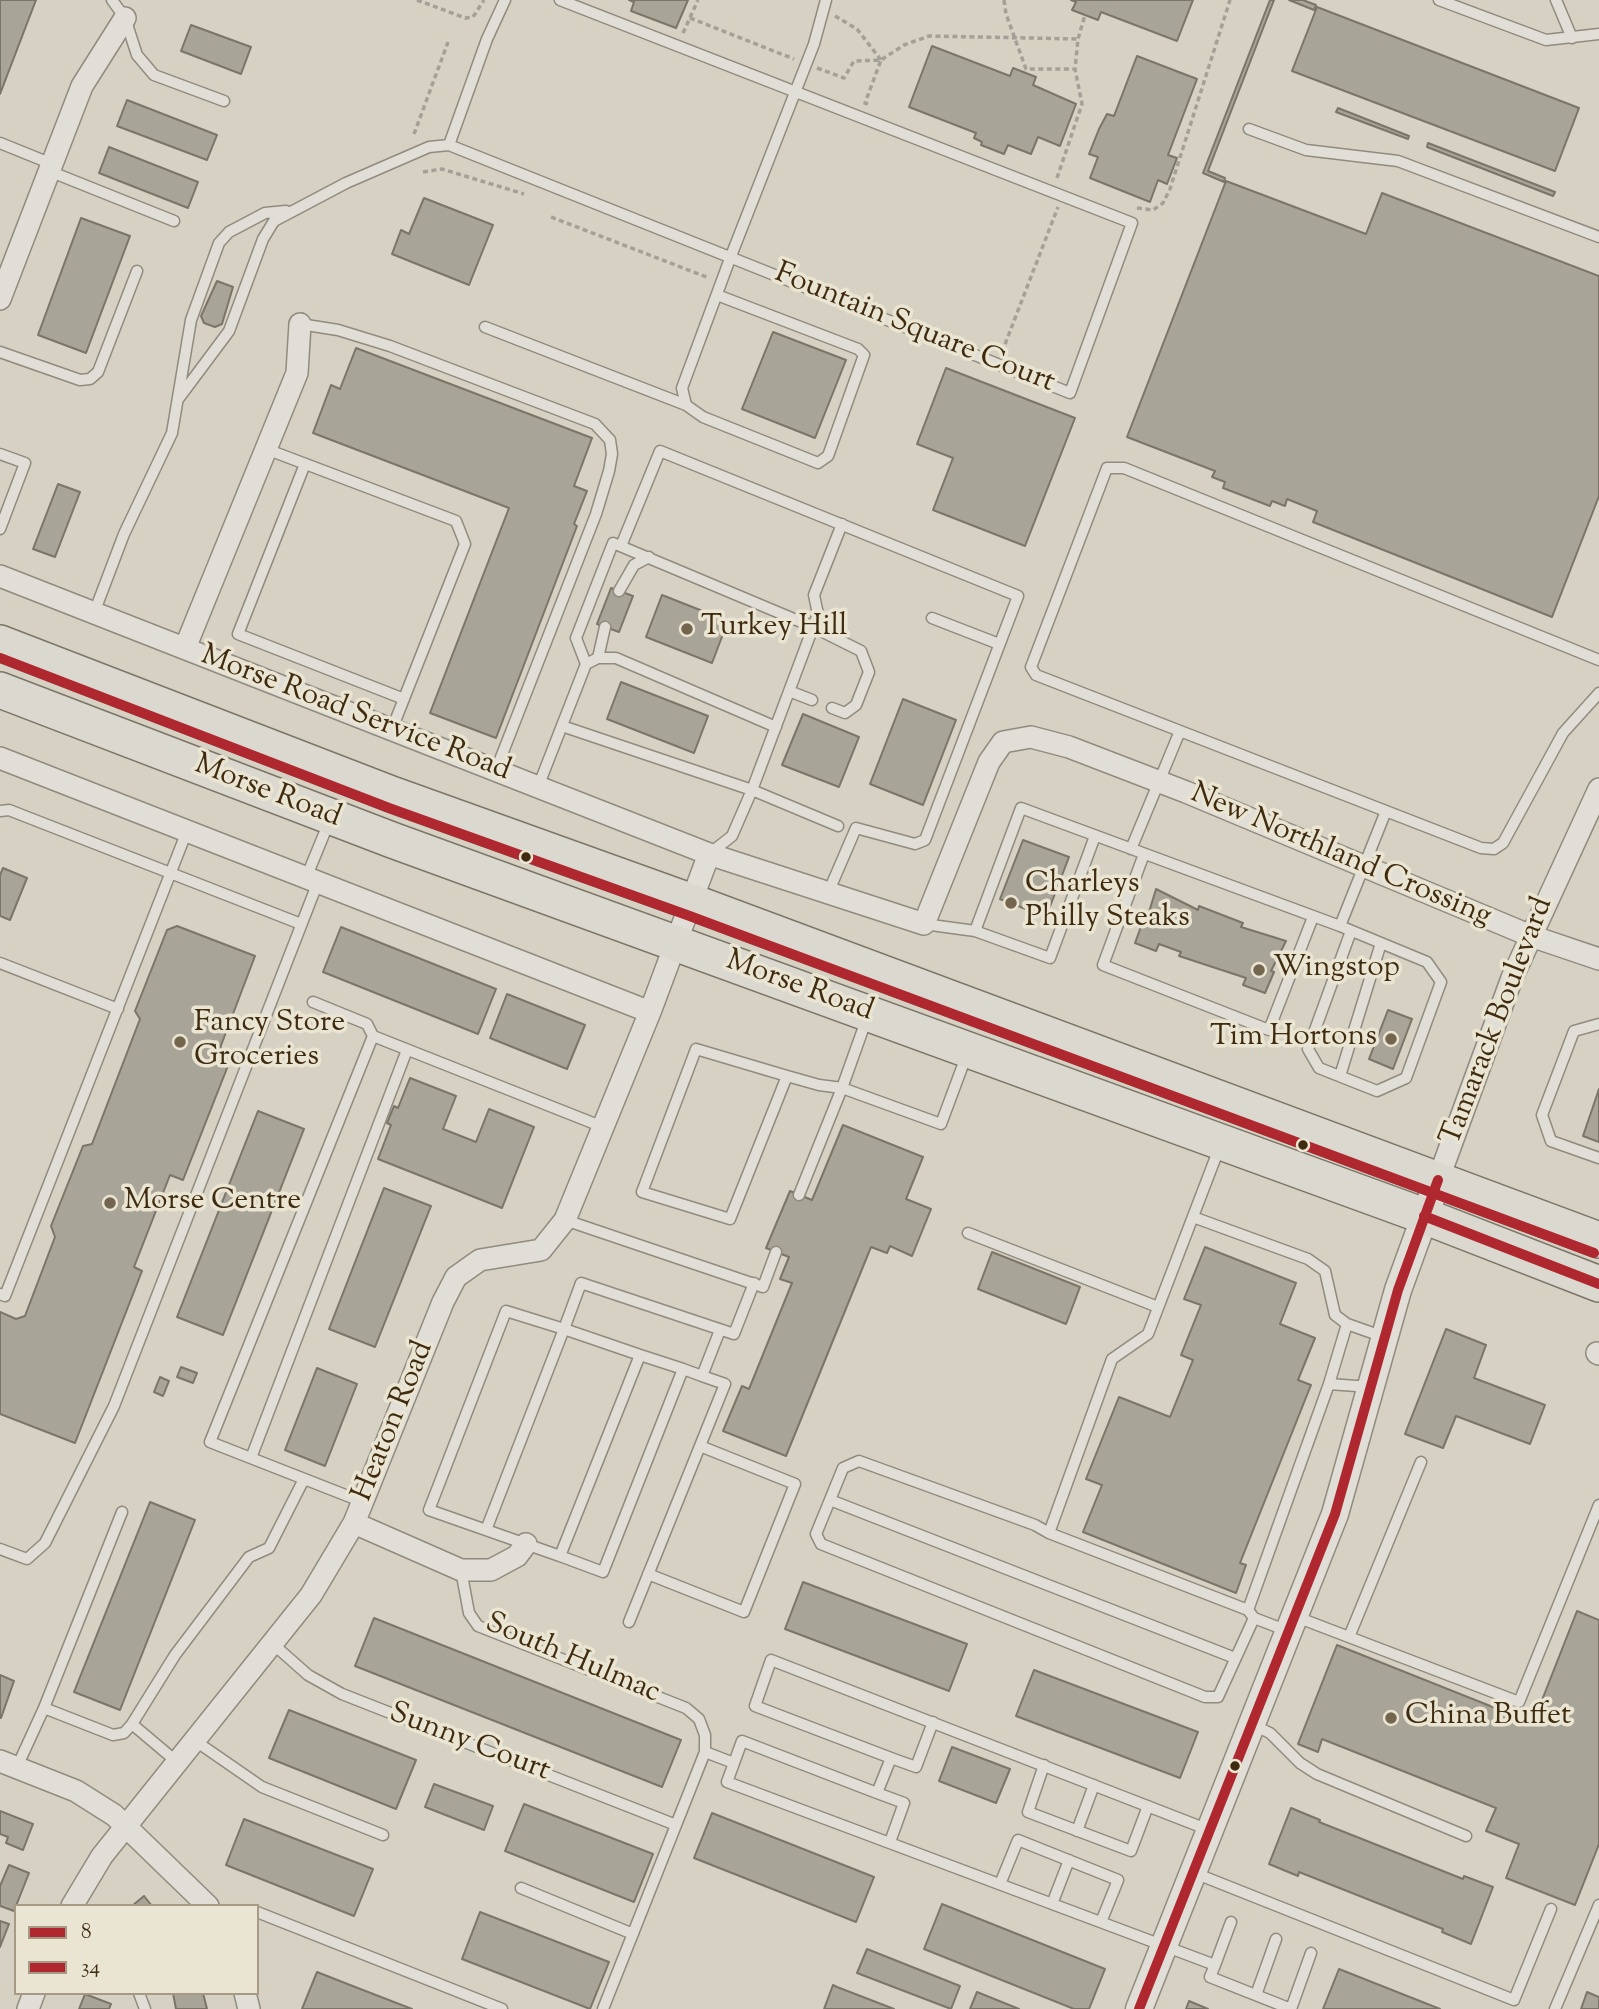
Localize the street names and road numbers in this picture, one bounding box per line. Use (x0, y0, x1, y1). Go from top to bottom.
street label: Fountain Square Court (769, 257, 1059, 403)
street label: Morse Road Service Road (195, 639, 515, 791)
street label: Morse Road (188, 749, 346, 837)
street label: New Northland Crossing (1184, 777, 1496, 937)
street label: Tamarack Boulevard (1435, 893, 1563, 1151)
street label: Morse Road (720, 945, 878, 1031)
street label: Heaton Road (347, 1337, 443, 1507)
street label: South Hulmac (479, 1607, 665, 1713)
street label: Sunny Court (383, 1697, 555, 1791)

